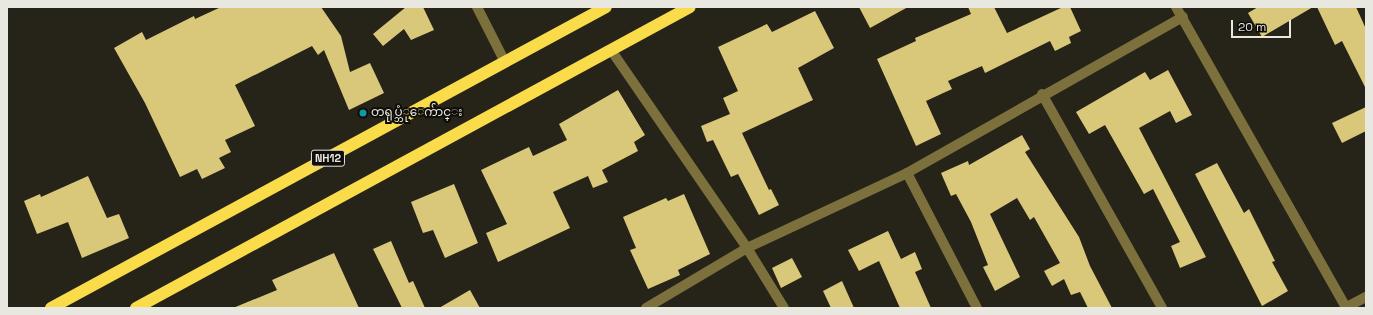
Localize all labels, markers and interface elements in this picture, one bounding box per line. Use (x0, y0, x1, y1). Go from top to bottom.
scale bar (1233, 12, 1293, 38)
text: 20 m (1238, 19, 1266, 35)
place label: တရုပ္ဘံုေက်ာင္း (371, 106, 462, 120)
marker: တရုပ္ဘံုေက်ာင္း (358, 108, 368, 118)
road number: NH12 (310, 149, 346, 167)

